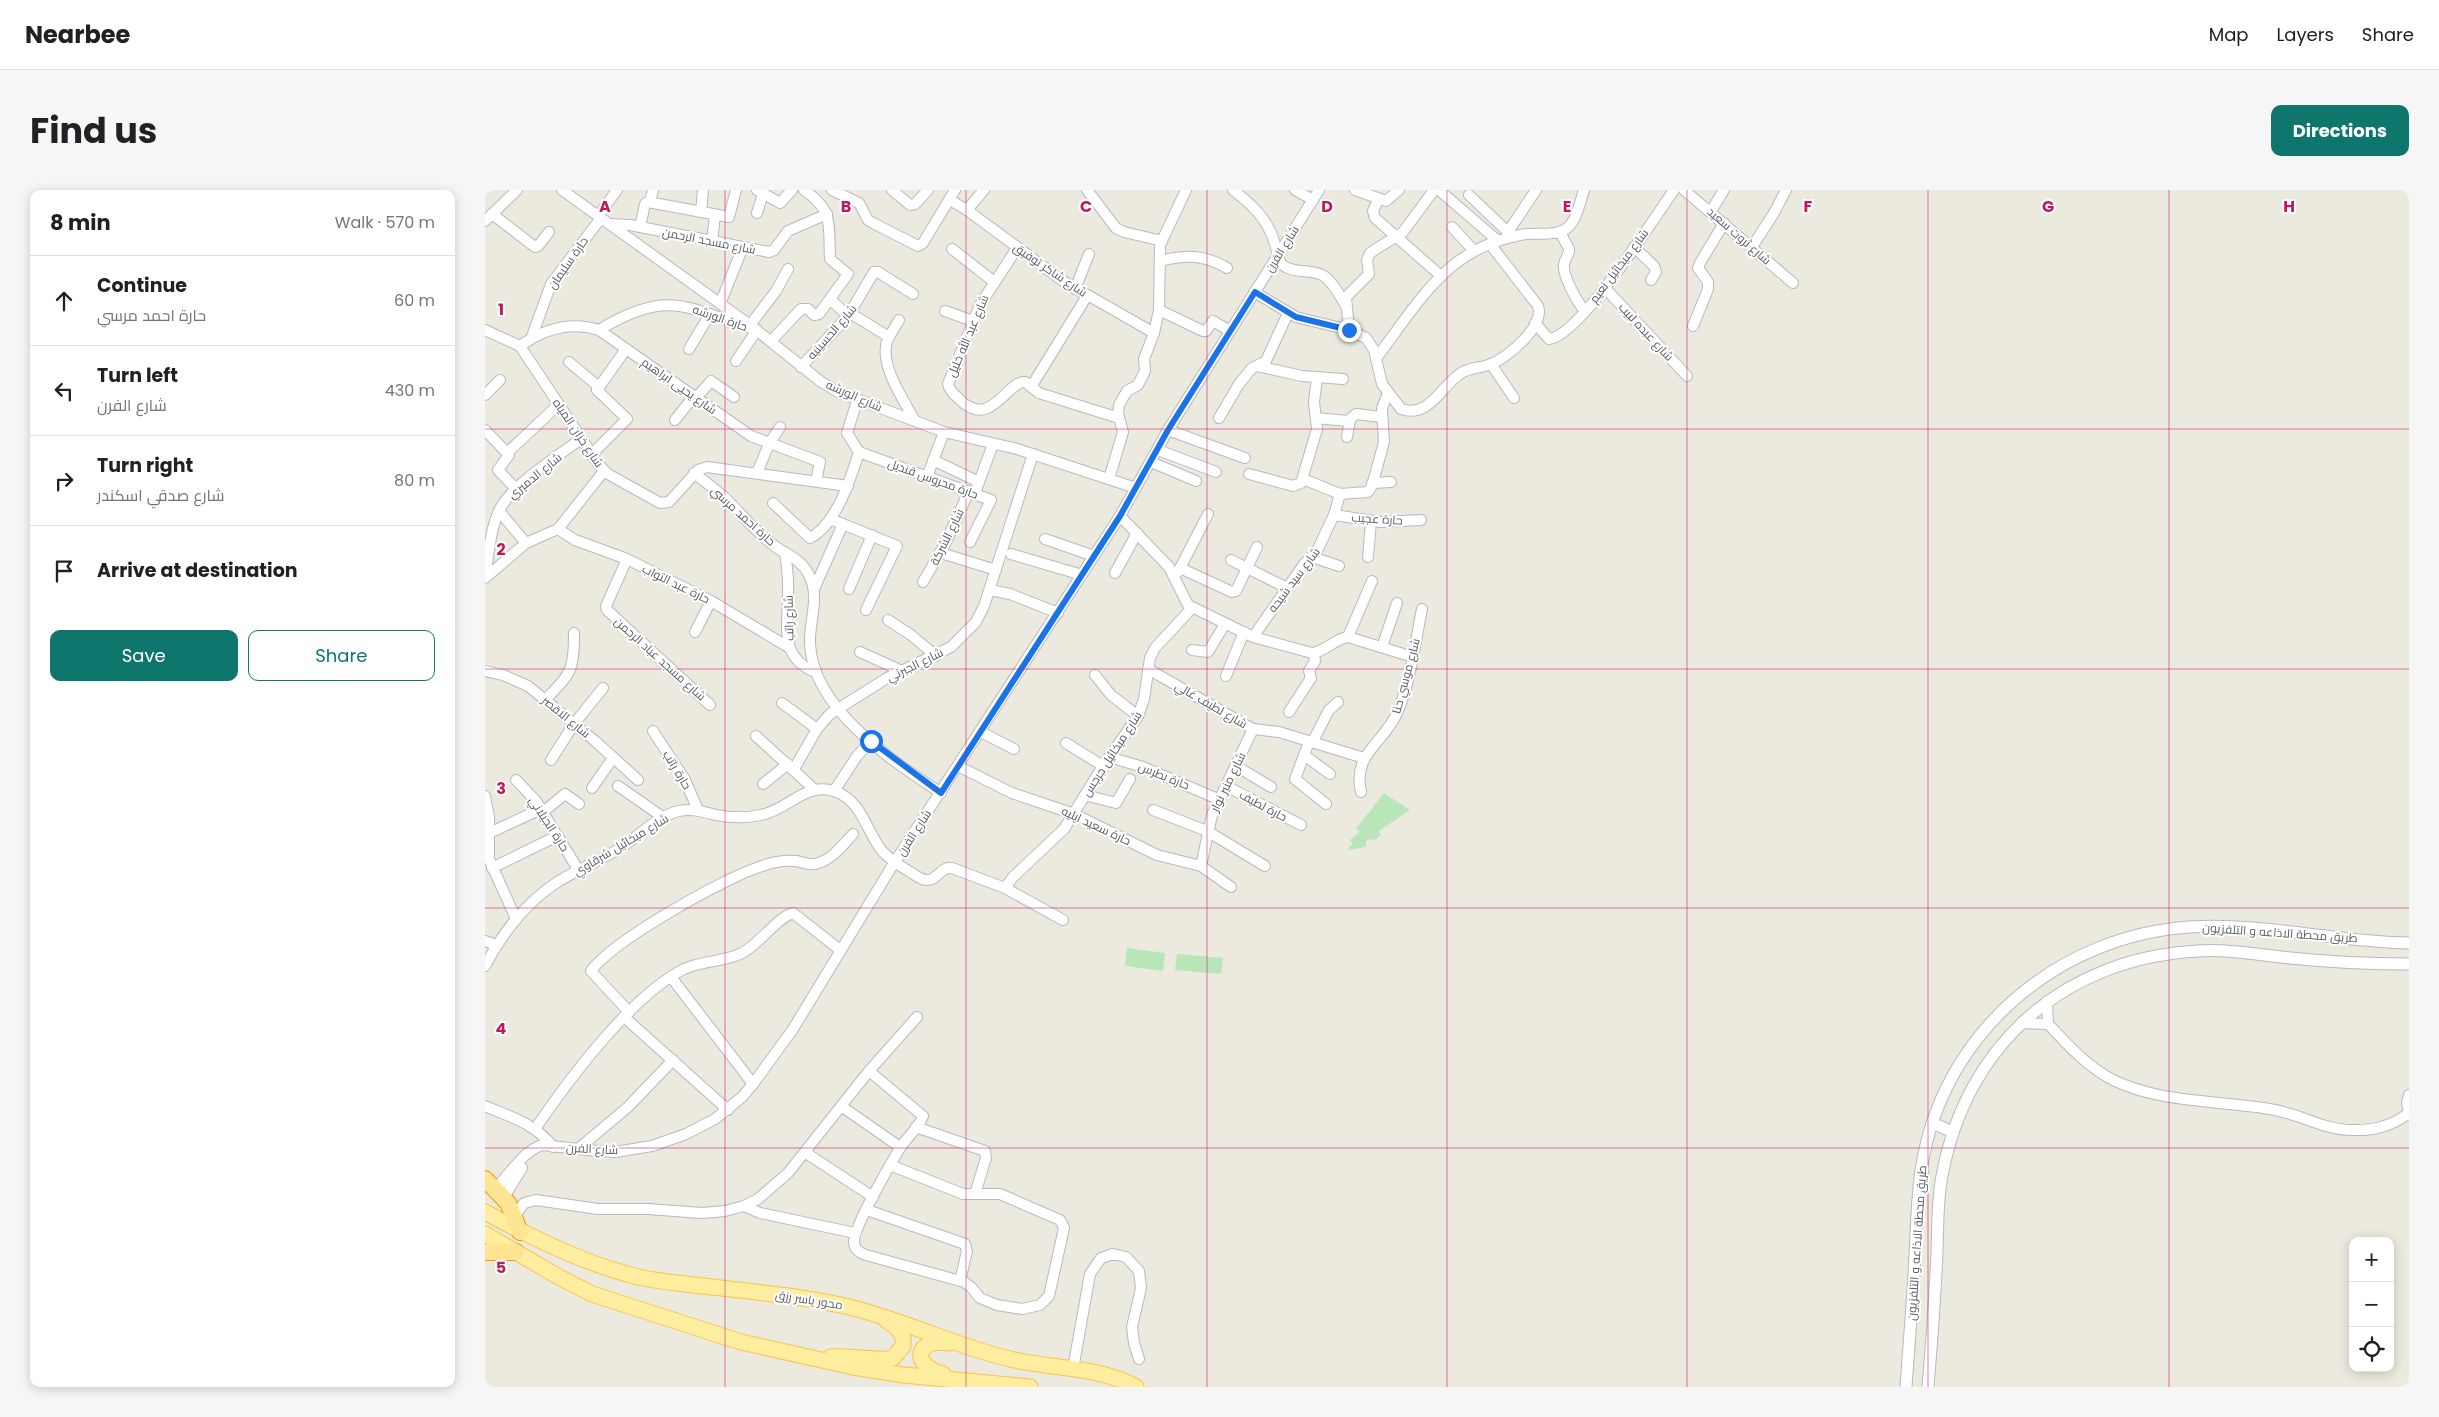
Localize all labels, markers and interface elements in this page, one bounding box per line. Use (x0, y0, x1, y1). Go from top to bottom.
text: Nearbee (25, 18, 130, 51)
text: Map (2209, 22, 2249, 47)
text: Layers (2277, 22, 2334, 47)
text: Share (2362, 22, 2414, 47)
button: Directions (2271, 105, 2409, 156)
text: Find us (30, 106, 157, 155)
text: A (599, 195, 611, 218)
text: B (841, 195, 851, 218)
text: C (1080, 195, 1092, 218)
text: D (1321, 195, 1333, 218)
text: E (1563, 195, 1571, 218)
text: F (1804, 195, 1813, 218)
text: G (2042, 195, 2054, 218)
text: H (2283, 195, 2295, 218)
street label: شارع ثروت سعيد (1704, 203, 1775, 268)
text: 8 min (50, 208, 111, 237)
text: Walk · 570 m (335, 211, 435, 234)
street label: شارع الفرن (1261, 222, 1303, 275)
street label: شارع مسجد الرحمن (661, 223, 757, 258)
street label: شارع ميخائيل نعيم (1585, 225, 1652, 306)
street label: حارة سليمان (543, 233, 592, 292)
street label: شارع شاكر توفيق (1010, 239, 1091, 301)
text: Continue (97, 272, 187, 299)
icon: ahead (50, 287, 78, 315)
text: 60 m (394, 289, 435, 312)
street label: شارع عبد الله خليل (943, 292, 993, 380)
text: 1 (498, 298, 504, 321)
street label: شارع عبده لبيب (1615, 299, 1678, 365)
street label: حارة الورشه (690, 300, 750, 335)
street label: شارع الحسينيه (803, 300, 860, 363)
text: حارة احمد مرسي (97, 304, 206, 327)
route end (1338, 319, 1361, 342)
street label: شارع يحيى ابراهيم (638, 353, 720, 418)
text: Turn left (97, 362, 178, 389)
street label: شارع الورشه (823, 376, 885, 416)
icon: left (50, 377, 78, 405)
text: 430 m (385, 379, 435, 402)
text: شارع الفرن (97, 394, 167, 417)
street label: شارع خزان المياه (549, 395, 608, 471)
street label: شارع الدميري (504, 449, 567, 504)
text: Turn right (97, 452, 193, 479)
street label: حارة محروس قنديل (886, 454, 981, 503)
icon: right (50, 467, 78, 495)
text: 80 m (394, 469, 435, 492)
street label: حارة احمد مرسي (706, 482, 779, 551)
text: شارع صدقي اسكندر (97, 484, 224, 507)
street label: شارع الشركة (926, 506, 968, 568)
street label: حارة عجيب (1351, 508, 1403, 529)
text: 2 (496, 538, 506, 561)
street label: شارع سيد شيحه (1264, 544, 1324, 616)
icon: arrive (50, 557, 78, 585)
text: Arrive at destination (97, 557, 298, 584)
street label: حارة عبد التواب (639, 560, 713, 607)
street label: شارع راتب (780, 595, 797, 641)
street label: شارع مسجد عباد الرحمن (611, 613, 710, 704)
button: Save (50, 630, 238, 681)
button: Share (248, 630, 435, 681)
street label: شارع موسي حنا (1387, 636, 1426, 716)
street label: شارع الجبرتي (884, 643, 947, 687)
street label: شارع لطيف غالي (1171, 677, 1251, 734)
street label: شارع الاقصر (538, 691, 594, 742)
street label: شارع ميخائيل جرجس (1078, 708, 1146, 800)
route start (860, 730, 883, 753)
street label: حارة راتب (659, 747, 696, 793)
street label: شارع منير نوار (1205, 749, 1249, 815)
street label: حارة بطرس (1136, 758, 1192, 794)
text: 3 (496, 777, 506, 800)
street label: حارة لطيف (1236, 786, 1290, 825)
street label: حارة الجيلاني (524, 793, 574, 856)
street label: حارة سعيد ايليه (1059, 802, 1134, 849)
street label: شارع الفرن (892, 806, 935, 859)
street label: شارع ميخائيل شرقاوي (570, 809, 673, 881)
street label: طريق محطة الاذاعه و التلفزيون (2202, 919, 2358, 946)
text: 4 (496, 1017, 507, 1040)
street label: شارع الفرن (565, 1139, 619, 1158)
street label: طريق محطة الاذاعه و التلفزيون (1903, 1165, 1930, 1321)
map controls (2349, 1237, 2394, 1372)
button: + (2349, 1237, 2394, 1282)
text: 5 (496, 1256, 506, 1279)
button: − (2349, 1282, 2394, 1327)
street label: محور ياسر رزق (774, 1286, 844, 1313)
button: locate (2349, 1327, 2394, 1372)

